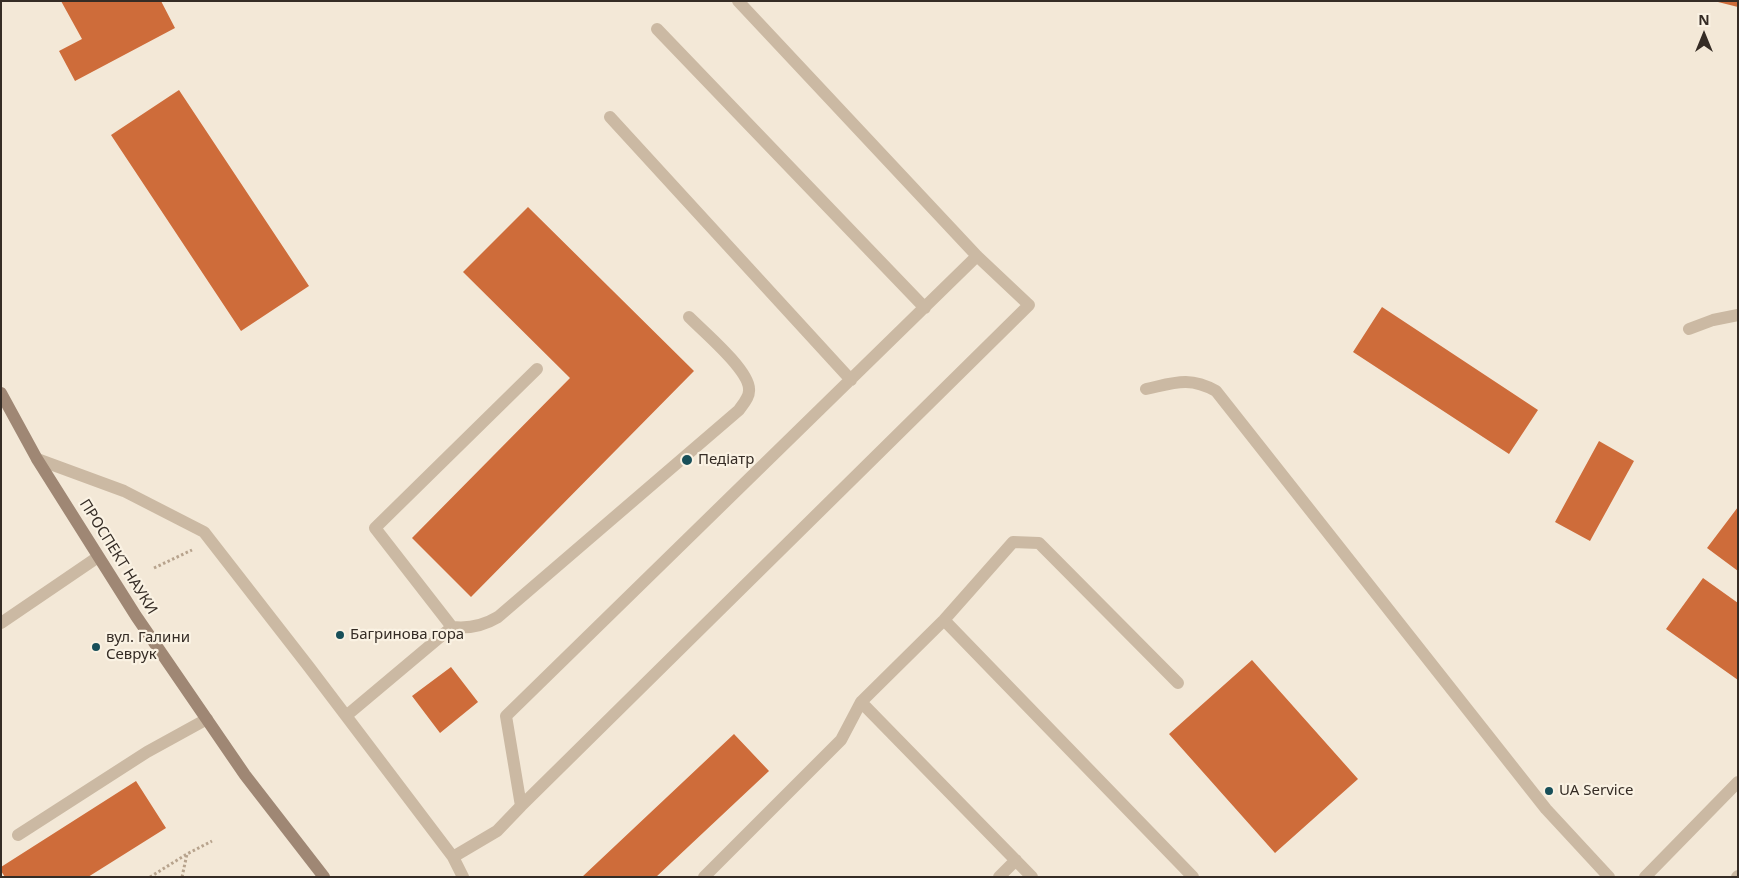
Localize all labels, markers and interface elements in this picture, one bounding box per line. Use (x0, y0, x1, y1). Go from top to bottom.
north arrow (1679, 10, 1729, 60)
text: N (1698, 10, 1710, 29)
place label: Педіатр (698, 451, 754, 469)
marker: Педіатр (680, 453, 694, 467)
street label: ПРОСПЕКТ НАУКИ (75, 496, 161, 618)
place label: Багринова гора (350, 626, 464, 644)
place label: вул. Галини Севрук (106, 629, 190, 664)
marker: Багринова гора (334, 629, 346, 641)
marker: вул. Галини Севрук (90, 641, 102, 653)
place label: UA Service (1559, 782, 1633, 800)
marker: UA Service (1543, 785, 1555, 797)

